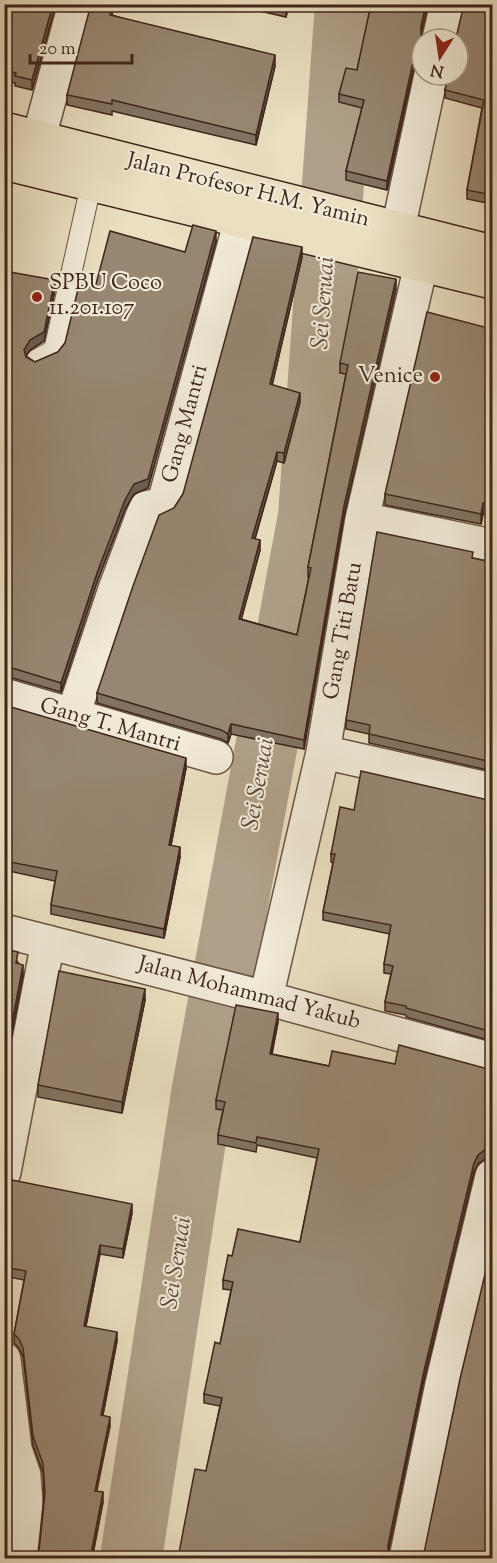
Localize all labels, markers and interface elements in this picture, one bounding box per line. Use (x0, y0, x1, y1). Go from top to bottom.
scale bar (30, 27, 132, 65)
north arrow (410, 27, 470, 87)
text: 20 m (39, 37, 76, 63)
text: N (429, 57, 446, 82)
street label: Jalan Profesor H.M. Yamin (122, 145, 373, 237)
water label: Sei Seruai (304, 255, 344, 351)
place label: SPBU Coco 11.201.107 (49, 268, 162, 325)
marker: SPBU Coco 11.201.107 (30, 290, 44, 304)
street label: Gang Mantri (155, 361, 217, 487)
place label: Venice (358, 361, 423, 393)
marker: Venice (428, 370, 442, 384)
street label: Gang Titi Batu (316, 559, 372, 702)
street label: Gang T. Mantri (36, 691, 184, 761)
water label: Sei Seruai (234, 735, 284, 833)
street label: Jalan Mohammad Yakub (133, 949, 364, 1039)
water label: Sei Seruai (153, 1214, 201, 1312)

